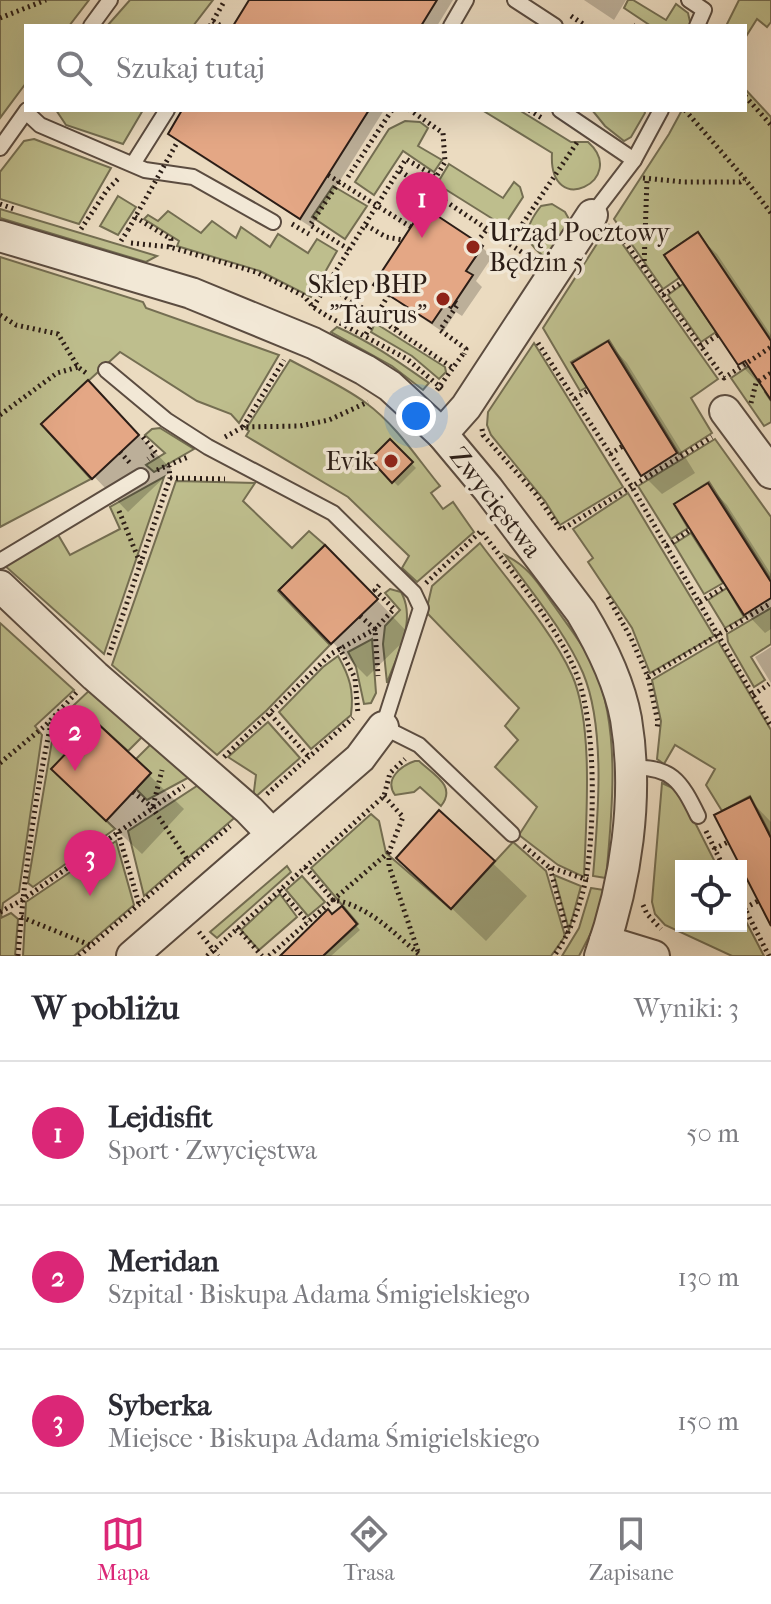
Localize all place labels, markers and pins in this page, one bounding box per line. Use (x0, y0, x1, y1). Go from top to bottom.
pin: 1 (396, 172, 448, 238)
place label: Urząd Pocztowy Będzin 5 (489, 217, 671, 279)
marker: Urząd Pocztowy Będzin 5 (464, 238, 482, 256)
place label: Sklep BHP "Taurus" (308, 269, 427, 330)
marker: Sklep BHP "Taurus" (434, 290, 452, 308)
place label: Evik (325, 446, 376, 477)
marker: Evik (382, 452, 400, 470)
pin: 2 (49, 705, 101, 771)
pin: 3 (64, 830, 116, 896)

